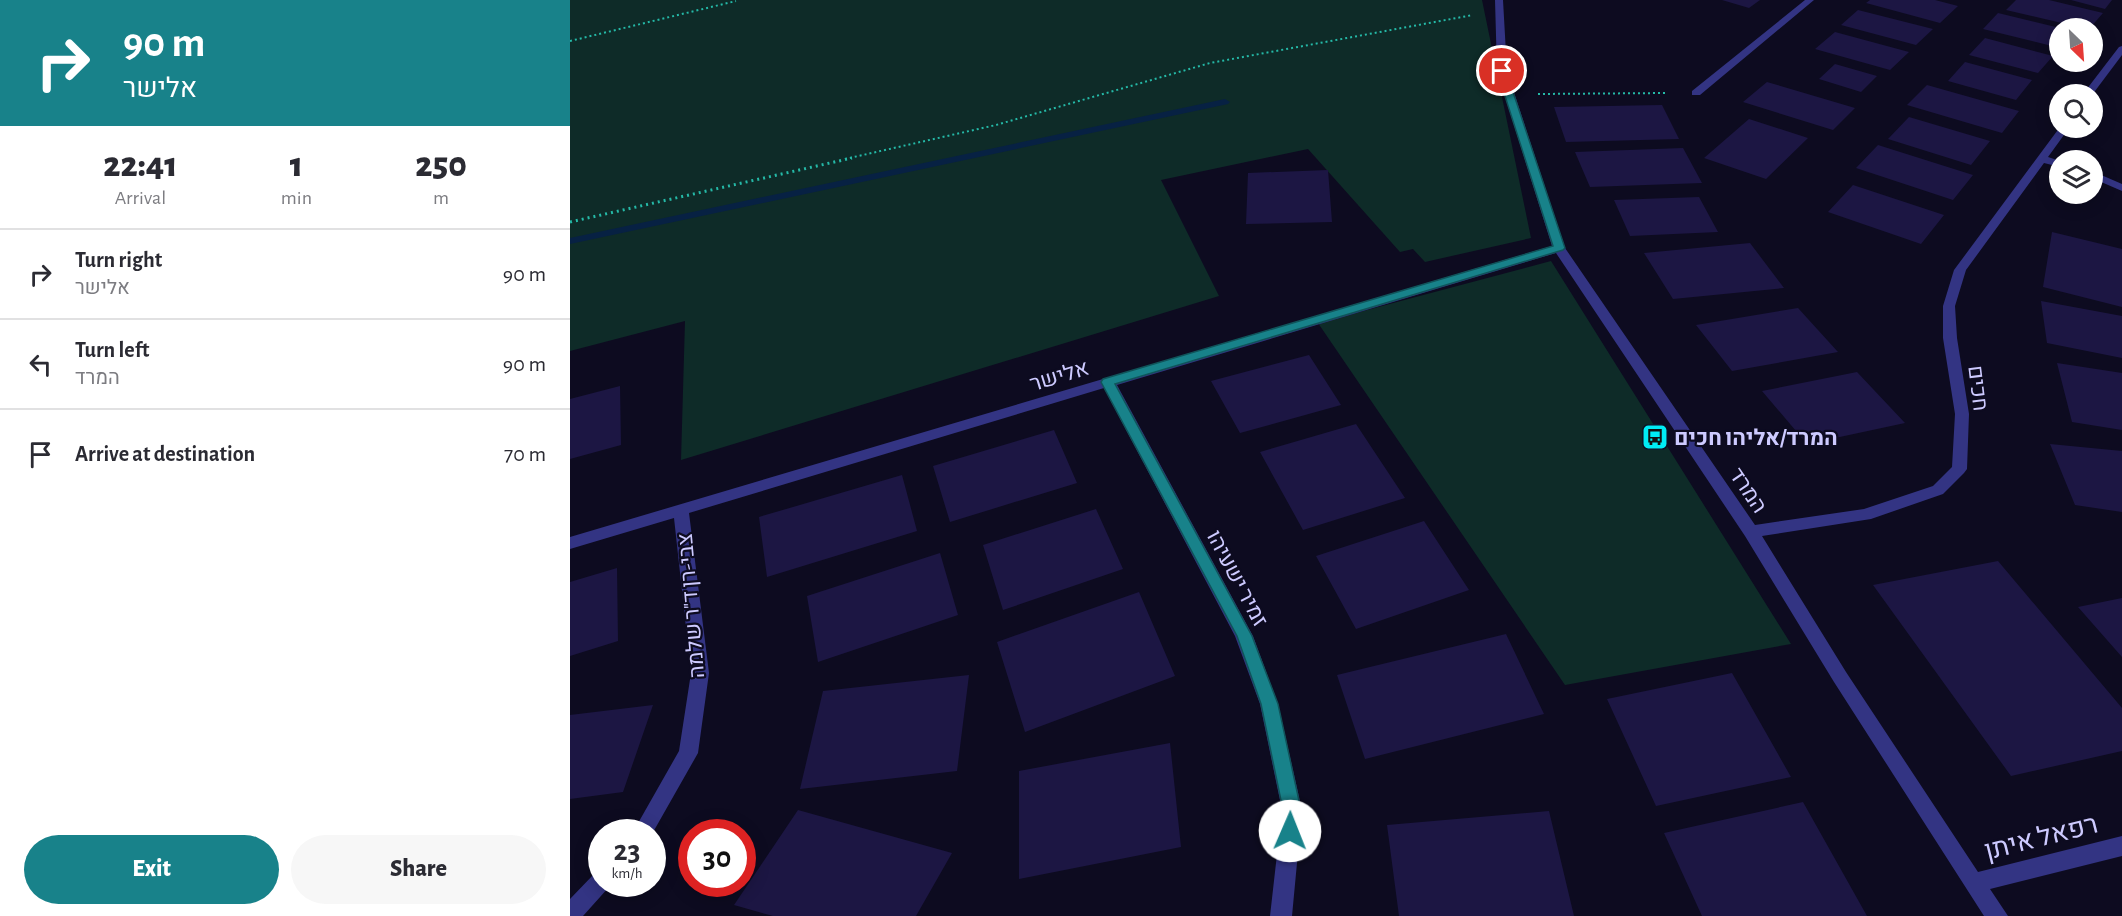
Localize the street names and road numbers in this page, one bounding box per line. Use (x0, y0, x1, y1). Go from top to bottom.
street label: אלישר (1027, 357, 1091, 395)
street label: חכים (1964, 364, 1992, 412)
street label: המרד (1725, 464, 1771, 517)
street label: זמיר ישעיהו (1203, 527, 1272, 630)
street label: צבי-רן ד"ר שלמה (674, 532, 708, 679)
street label: רפאל איתן (1982, 810, 2101, 865)

